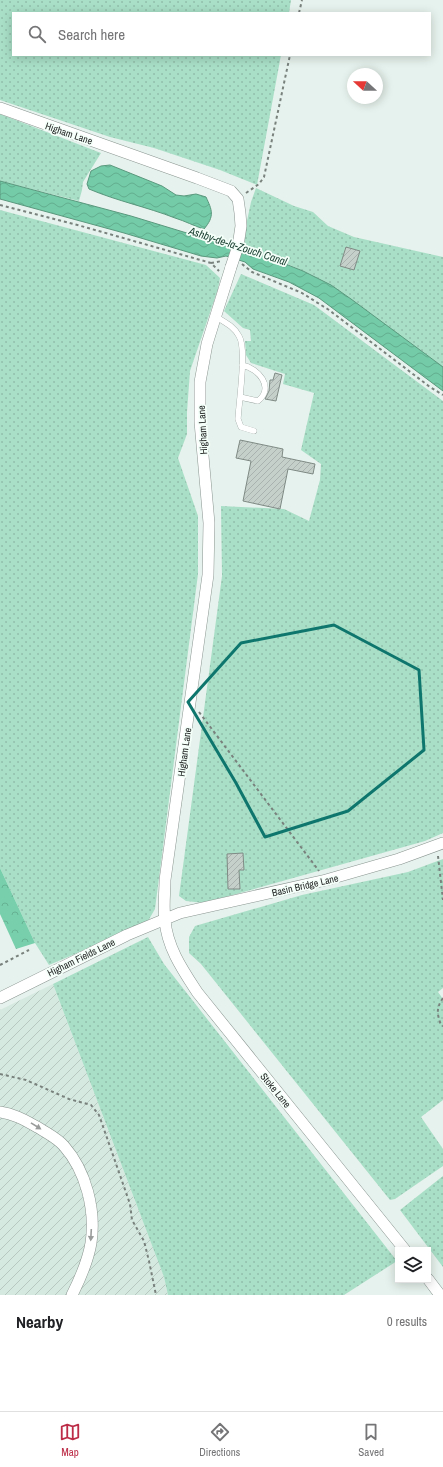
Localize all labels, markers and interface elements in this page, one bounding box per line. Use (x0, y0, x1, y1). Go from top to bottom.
search box (12, 12, 431, 56)
icon: search (26, 23, 48, 45)
text: Search here (58, 24, 125, 45)
north arrow (347, 68, 383, 104)
street label: Higham Lane (43, 119, 95, 148)
water label: Ashby-de-la-Zouch Canal (186, 223, 290, 269)
street label: Higham Lane (195, 405, 210, 455)
street label: Higham Lane (175, 726, 194, 777)
street label: Basin Bridge Lane (271, 871, 340, 899)
street label: Higham Fields Lane (45, 935, 118, 979)
street label: Stoke Lane (258, 1070, 294, 1111)
one-way arrow (30, 1123, 42, 1130)
one-way arrow (88, 1229, 94, 1242)
map controls (395, 1247, 431, 1283)
button: layers (395, 1247, 431, 1283)
text: Nearby (16, 1310, 63, 1333)
text: 0 results (387, 1313, 427, 1330)
tab: Map (59, 1421, 81, 1459)
tab: Directions (199, 1421, 240, 1459)
tab: Saved (358, 1421, 384, 1459)

